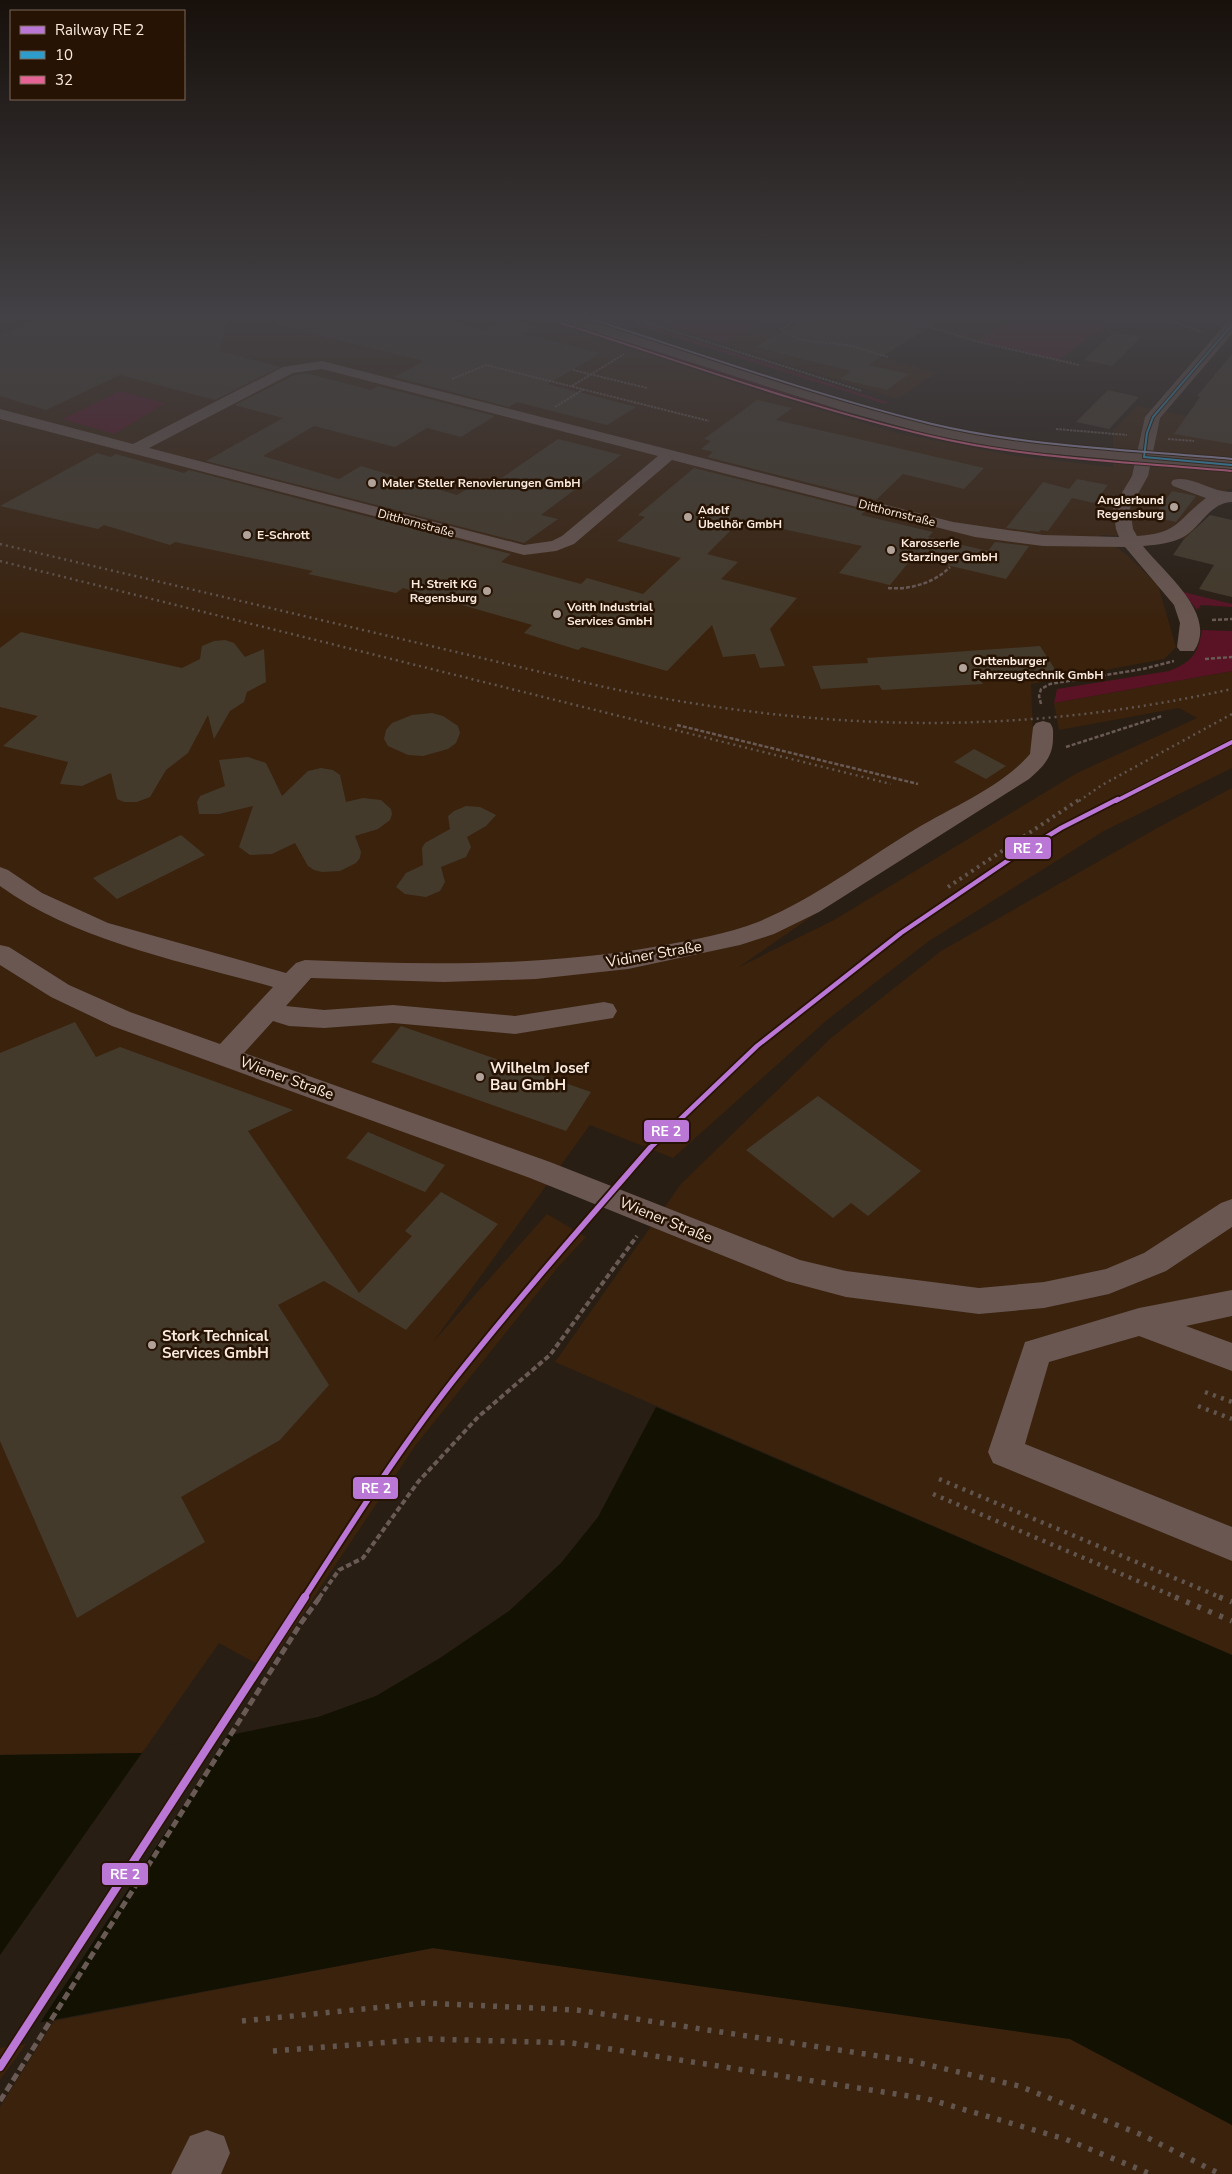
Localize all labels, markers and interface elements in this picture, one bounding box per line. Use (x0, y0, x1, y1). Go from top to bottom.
legend (10, 10, 185, 100)
text: Railway RE 2 (55, 20, 144, 40)
text: 10 (55, 45, 73, 65)
text: 32 (55, 70, 73, 90)
place label: Maler Steller Renovierungen GmbH (382, 475, 581, 491)
marker: Maler Steller Renovierungen GmbH (366, 477, 378, 489)
place label: Anglerbund Regensburg (1097, 492, 1164, 522)
street label: Ditthornstraße (857, 496, 937, 530)
marker: Anglerbund Regensburg (1168, 501, 1180, 513)
place label: Adolf Übelhör GmbH (698, 502, 782, 532)
street label: Ditthornstraße (376, 505, 456, 541)
marker: Adolf Übelhör GmbH (682, 511, 694, 523)
place label: E-Schrott (257, 527, 310, 543)
marker: E-Schrott (241, 529, 253, 541)
place label: Karosserie Starzinger GmbH (901, 535, 998, 565)
marker: Karosserie Starzinger GmbH (885, 544, 897, 556)
place label: H. Streit KG Regensburg (410, 576, 477, 606)
marker: H. Streit KG Regensburg (481, 585, 493, 597)
place label: Voith Industrial Services GmbH (566, 599, 653, 629)
marker: Voith Industrial Services GmbH (551, 608, 563, 620)
place label: Orttenburger Fahrzeugtechnik GmbH (973, 653, 1103, 683)
marker: Orttenburger Fahrzeugtechnik GmbH (957, 662, 969, 674)
line badge: RE 2 (1004, 836, 1052, 860)
text: RE 2 (1013, 839, 1043, 858)
street label: Vidiner Straße (604, 936, 703, 972)
street label: Wiener Straße (237, 1052, 337, 1104)
place label: Wilhelm Josef Bau GmbH (490, 1058, 590, 1095)
marker: Wilhelm Josef Bau GmbH (474, 1071, 486, 1083)
line badge: RE 2 (643, 1119, 690, 1143)
text: RE 2 (651, 1122, 681, 1141)
street label: Wiener Straße (617, 1192, 715, 1248)
place label: Stork Technical Services GmbH (162, 1326, 269, 1363)
marker: Stork Technical Services GmbH (146, 1339, 158, 1351)
line badge: RE 2 (352, 1476, 399, 1500)
text: RE 2 (361, 1479, 391, 1498)
line badge: RE 2 (101, 1862, 149, 1886)
text: RE 2 (110, 1865, 140, 1884)

